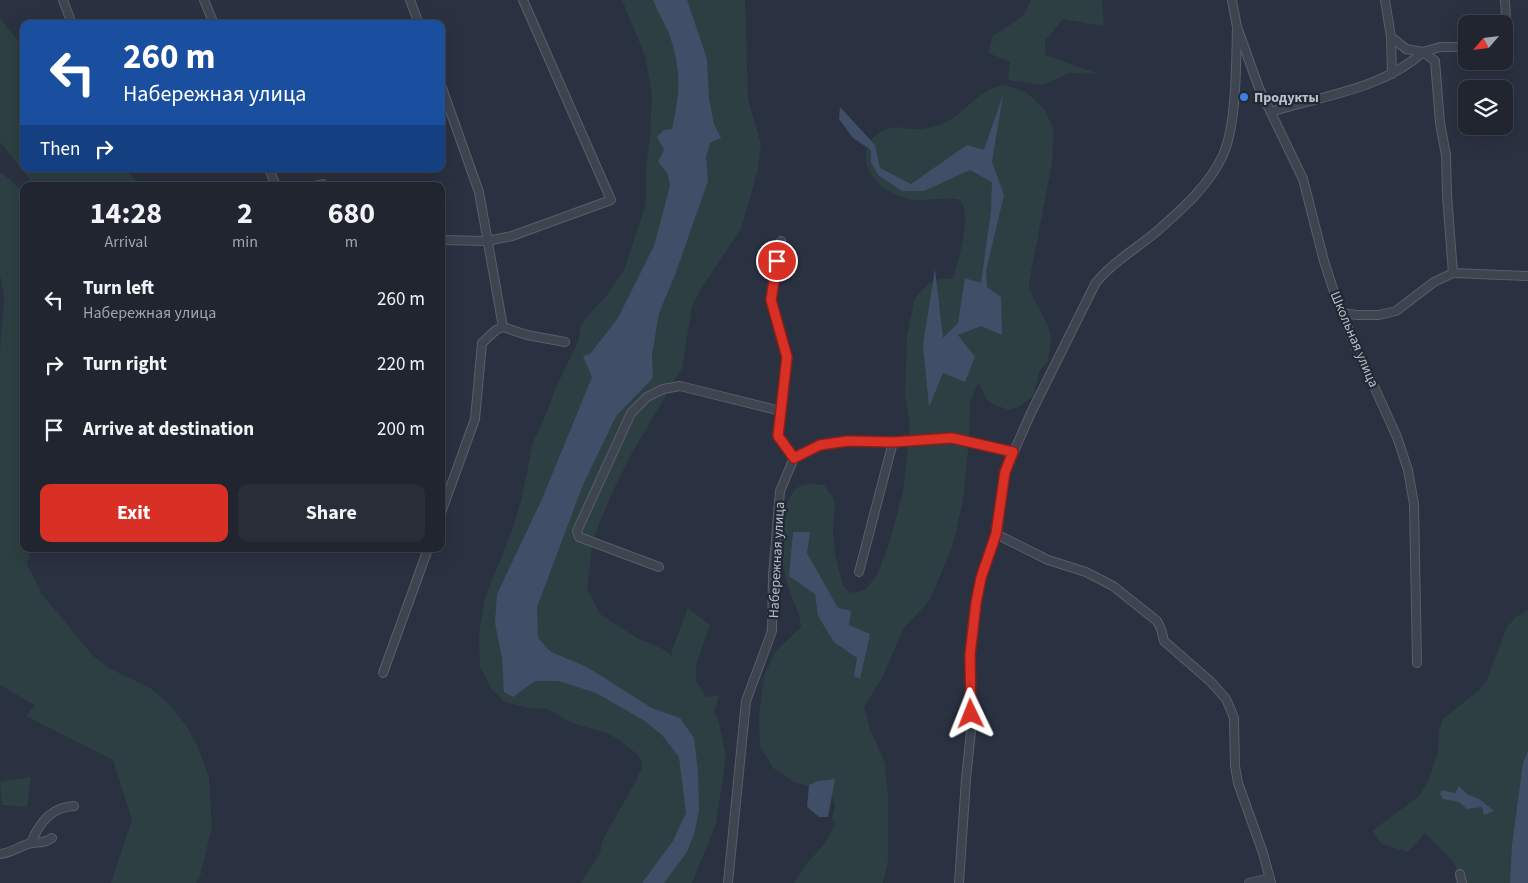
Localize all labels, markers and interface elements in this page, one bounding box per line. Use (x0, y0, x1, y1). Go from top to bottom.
north arrow (1458, 15, 1512, 70)
map controls (1458, 15, 1513, 135)
text: 260 m (123, 32, 215, 82)
icon: left (40, 40, 105, 105)
text: Набережная улица (123, 78, 306, 110)
button: layers (1458, 80, 1513, 135)
place label: Продукты (1254, 88, 1319, 108)
marker: Продукты (1238, 91, 1250, 103)
icon: right (90, 135, 118, 163)
text: Then (40, 136, 80, 163)
text: 14:28 (90, 192, 162, 235)
text: 2 (237, 192, 253, 235)
text: 680 (328, 192, 375, 235)
text: Arrival (104, 231, 147, 253)
text: min (232, 231, 258, 253)
text: m (345, 231, 358, 253)
pin (756, 240, 798, 282)
icon: arrive (763, 247, 791, 275)
text: Turn left (83, 275, 154, 302)
icon: left (40, 286, 68, 314)
text: 260 m (377, 286, 425, 313)
street label: Школьная улица (1325, 288, 1383, 390)
text: Набережная улица (83, 302, 216, 324)
icon: right (40, 351, 68, 379)
text: Turn right (83, 351, 167, 378)
text: 220 m (377, 351, 425, 378)
icon: arrive (40, 416, 68, 444)
text: Arrive at destination (83, 416, 254, 443)
text: 200 m (377, 416, 425, 443)
button: Exit (40, 484, 228, 542)
button: Share (238, 484, 425, 542)
street label: Набережная улица (764, 501, 790, 619)
position arrow (944, 687, 996, 739)

